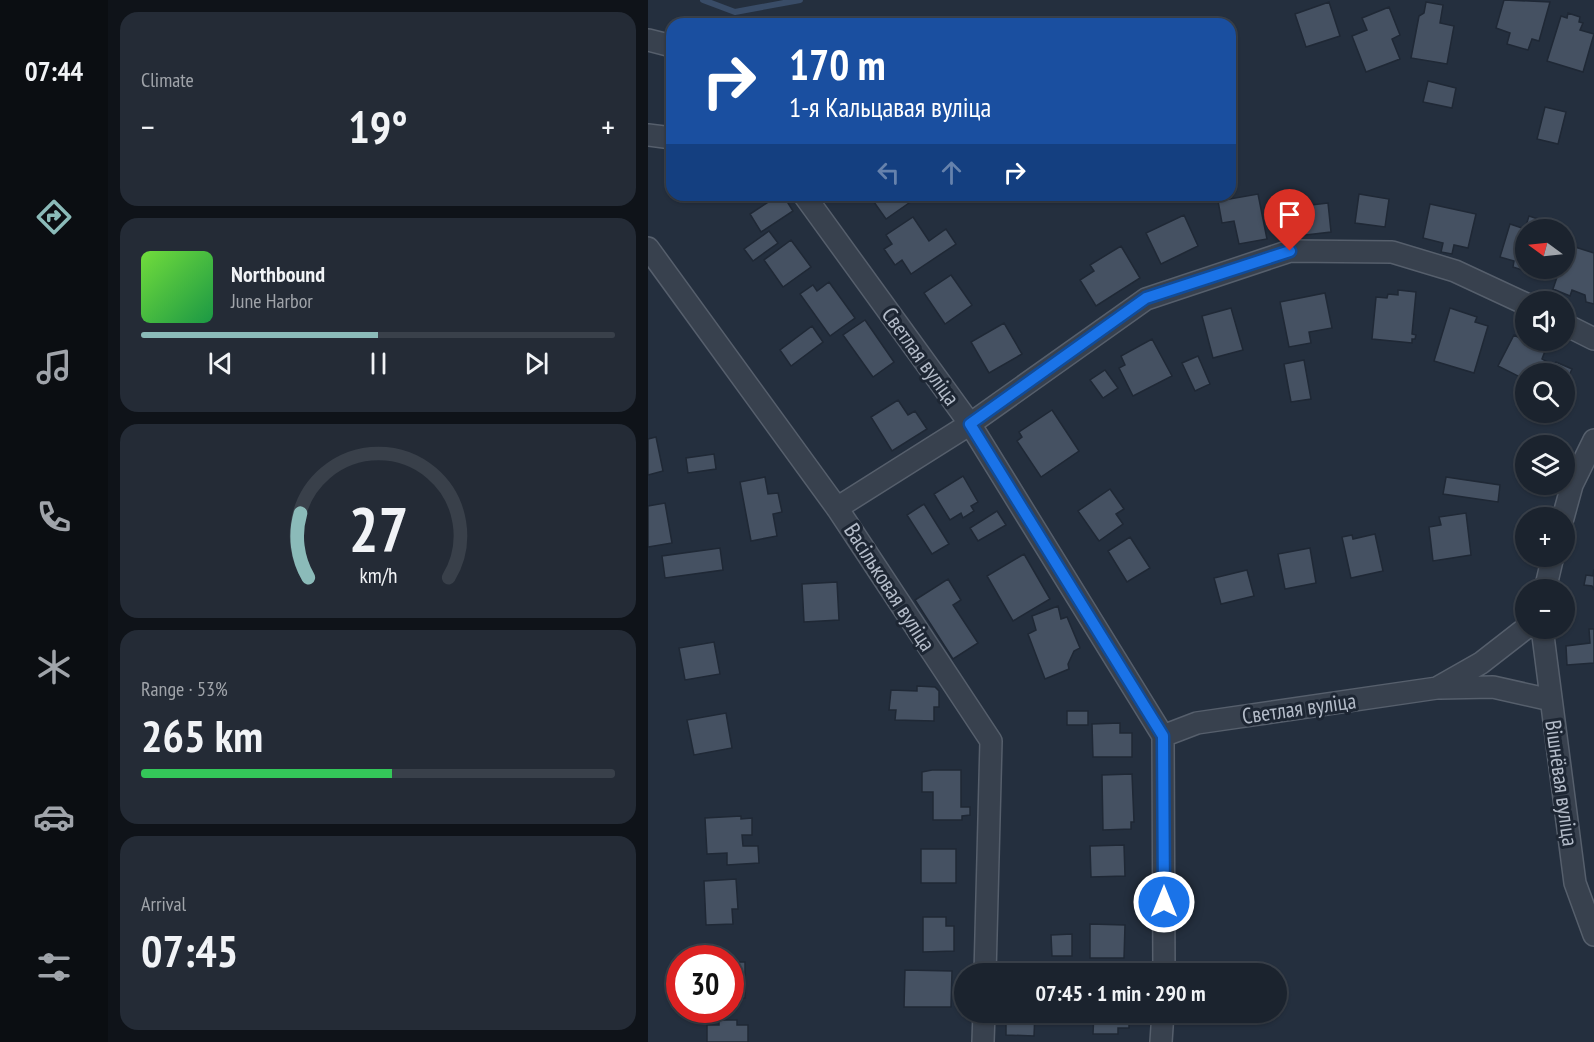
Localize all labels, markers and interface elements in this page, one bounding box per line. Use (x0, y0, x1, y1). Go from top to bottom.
text: 170 m (789, 37, 886, 92)
icon: right (690, 42, 768, 120)
text: 07:44 (25, 54, 83, 88)
text: Climate (141, 67, 194, 93)
text: 1-я Кальцавая вуліца (789, 90, 991, 124)
text: 19° (348, 97, 408, 155)
text: − (141, 105, 155, 148)
text: + (601, 105, 615, 148)
icon: left (872, 156, 905, 189)
icon: ahead (935, 156, 968, 189)
icon: right (998, 156, 1031, 189)
pin (1264, 189, 1315, 251)
icon: directions (33, 196, 75, 238)
icon: arrive (1273, 198, 1306, 231)
north arrow (1515, 219, 1575, 279)
map controls (1515, 219, 1575, 639)
text: Northbound (231, 260, 325, 288)
text: June Harbor (231, 288, 313, 314)
button: sound (1515, 291, 1575, 351)
street label: Светлая вуліца (876, 301, 966, 411)
icon: music (33, 346, 75, 388)
icon: previous (204, 347, 237, 380)
icon: pause (362, 347, 395, 380)
icon: next (520, 347, 553, 380)
button: search (1515, 363, 1575, 423)
button: layers (1515, 435, 1575, 495)
text: 27 (348, 488, 408, 569)
icon: phone (33, 496, 75, 538)
button: + (1515, 507, 1575, 567)
street label: Васільковая вуліца (838, 518, 942, 656)
text: km/h (359, 561, 397, 589)
button: − (1515, 579, 1575, 639)
icon: climate (33, 646, 75, 688)
text: Range · 53% (141, 676, 228, 702)
street label: Светлая вуліца (1240, 686, 1358, 730)
text: 265 km (141, 706, 263, 764)
street label: Вішнёвая вуліца (1539, 718, 1585, 848)
icon: car (33, 796, 75, 838)
position arrow (1132, 870, 1196, 934)
text: Arrival (141, 891, 186, 917)
text: 07:45 (141, 921, 238, 979)
speed limit sign: 30 (666, 945, 744, 1023)
icon: filters (33, 946, 75, 988)
text: 07:45 · 1 min · 290 m (1035, 979, 1206, 1007)

